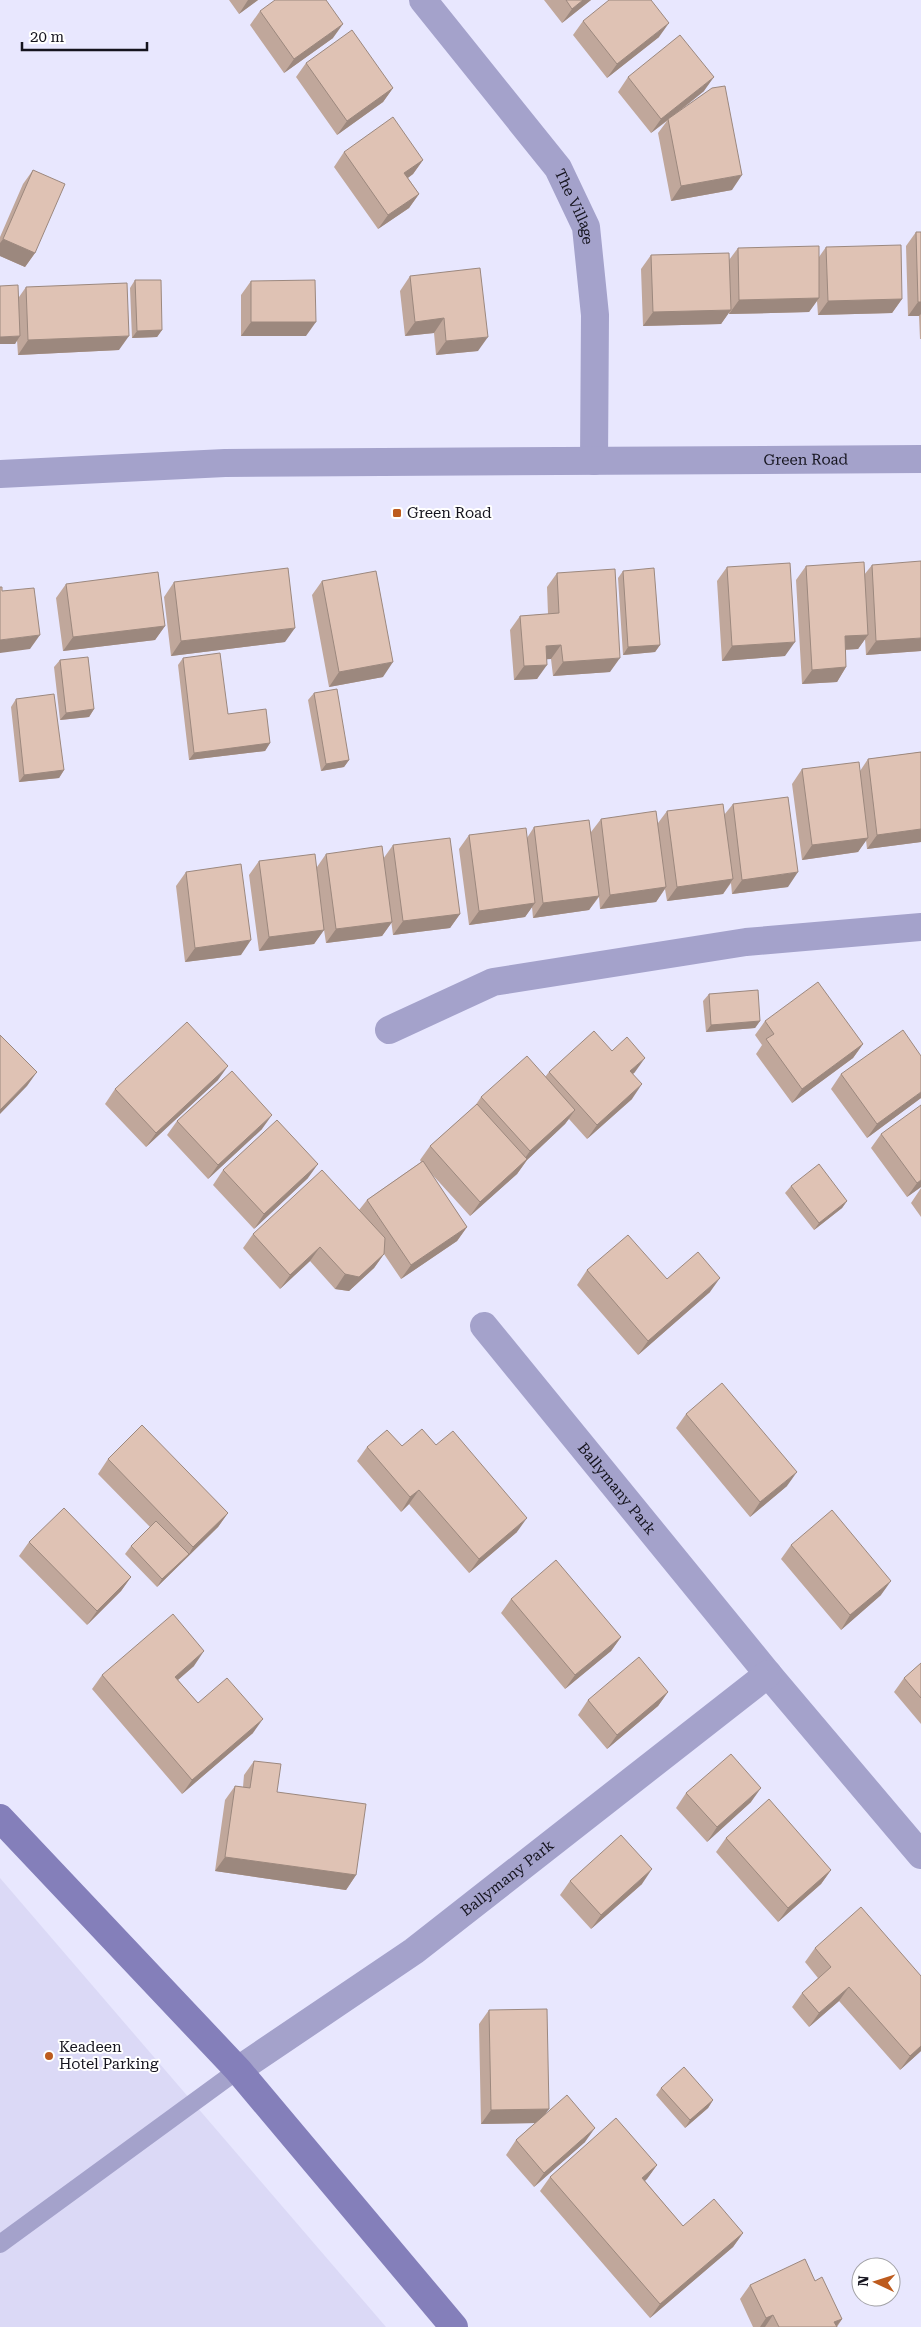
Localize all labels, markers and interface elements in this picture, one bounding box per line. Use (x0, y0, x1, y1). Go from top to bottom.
scale bar (22, 20, 148, 52)
text: 20 m (30, 28, 65, 46)
street label: The Village (551, 166, 597, 245)
street label: Green Road (763, 450, 848, 469)
place label: Green Road (407, 504, 492, 522)
marker: Green Road (391, 507, 403, 519)
street label: Ballymany Park (574, 1439, 660, 1539)
street label: Ballymany Park (457, 1836, 558, 1920)
place label: Keadeen Hotel Parking (59, 2038, 159, 2073)
marker: Keadeen Hotel Parking (43, 2050, 55, 2062)
north arrow (851, 2257, 901, 2307)
text: N (855, 2275, 871, 2287)

